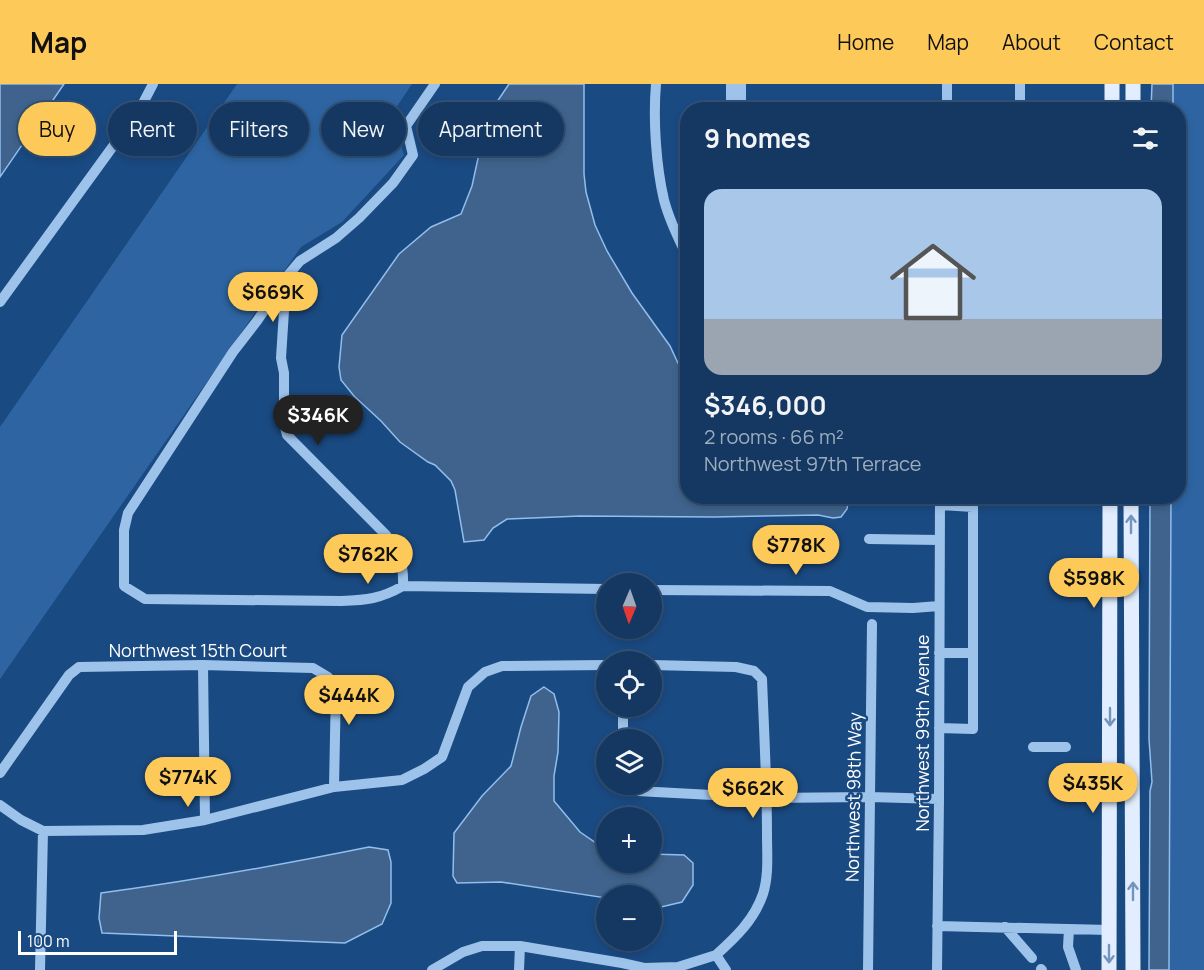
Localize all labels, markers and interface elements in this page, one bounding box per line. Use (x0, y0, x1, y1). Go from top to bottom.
text: Map (30, 23, 87, 61)
text: Home (837, 28, 894, 56)
text: Map (927, 28, 969, 56)
text: About (1002, 28, 1061, 56)
text: Contact (1094, 28, 1174, 56)
chip: Buy (18, 102, 96, 156)
chip: Rent (108, 102, 197, 156)
chip: Filters (209, 102, 309, 156)
chip: New (321, 102, 406, 156)
chip: Apartment (418, 102, 564, 156)
text: 9 homes (704, 120, 811, 156)
icon: filters (1129, 122, 1162, 155)
icon: home (879, 228, 987, 336)
pin: $669K (231, 272, 315, 323)
text: $669K (242, 278, 304, 305)
text: $346,000 (704, 387, 827, 423)
pin: $346K (276, 395, 360, 446)
text: $346K (287, 401, 349, 428)
text: 2 rooms · 66 m² (704, 423, 844, 450)
text: Northwest 97th Terrace (704, 450, 921, 477)
one-way arrow (1125, 514, 1137, 534)
pin: $778K (754, 525, 838, 576)
text: $778K (766, 531, 826, 558)
pin: $762K (326, 534, 410, 585)
text: $762K (338, 540, 398, 567)
pin: $598K (1052, 558, 1136, 609)
text: $598K (1063, 564, 1125, 591)
north arrow (596, 573, 662, 639)
map controls (596, 573, 662, 951)
street label: Northwest 99th Avenue (910, 634, 934, 832)
street label: Northwest 15th Court (109, 638, 287, 662)
button: locate (596, 651, 662, 717)
pin: $444K (307, 675, 391, 726)
text: $444K (318, 681, 380, 708)
one-way arrow (1104, 707, 1116, 727)
street label: Northwest 98th Way (840, 711, 866, 882)
button: layers (596, 729, 662, 795)
pin: $774K (146, 757, 230, 808)
text: $774K (159, 763, 217, 790)
pin: $435K (1051, 763, 1135, 814)
pin: $662K (711, 768, 795, 819)
text: $435K (1062, 769, 1124, 796)
text: $662K (722, 774, 784, 801)
button: + (596, 807, 662, 873)
one-way arrow (1127, 881, 1139, 901)
button: − (596, 885, 662, 951)
scale bar (18, 928, 177, 956)
text: 100 m (27, 930, 70, 952)
one-way arrow (1103, 944, 1115, 964)

